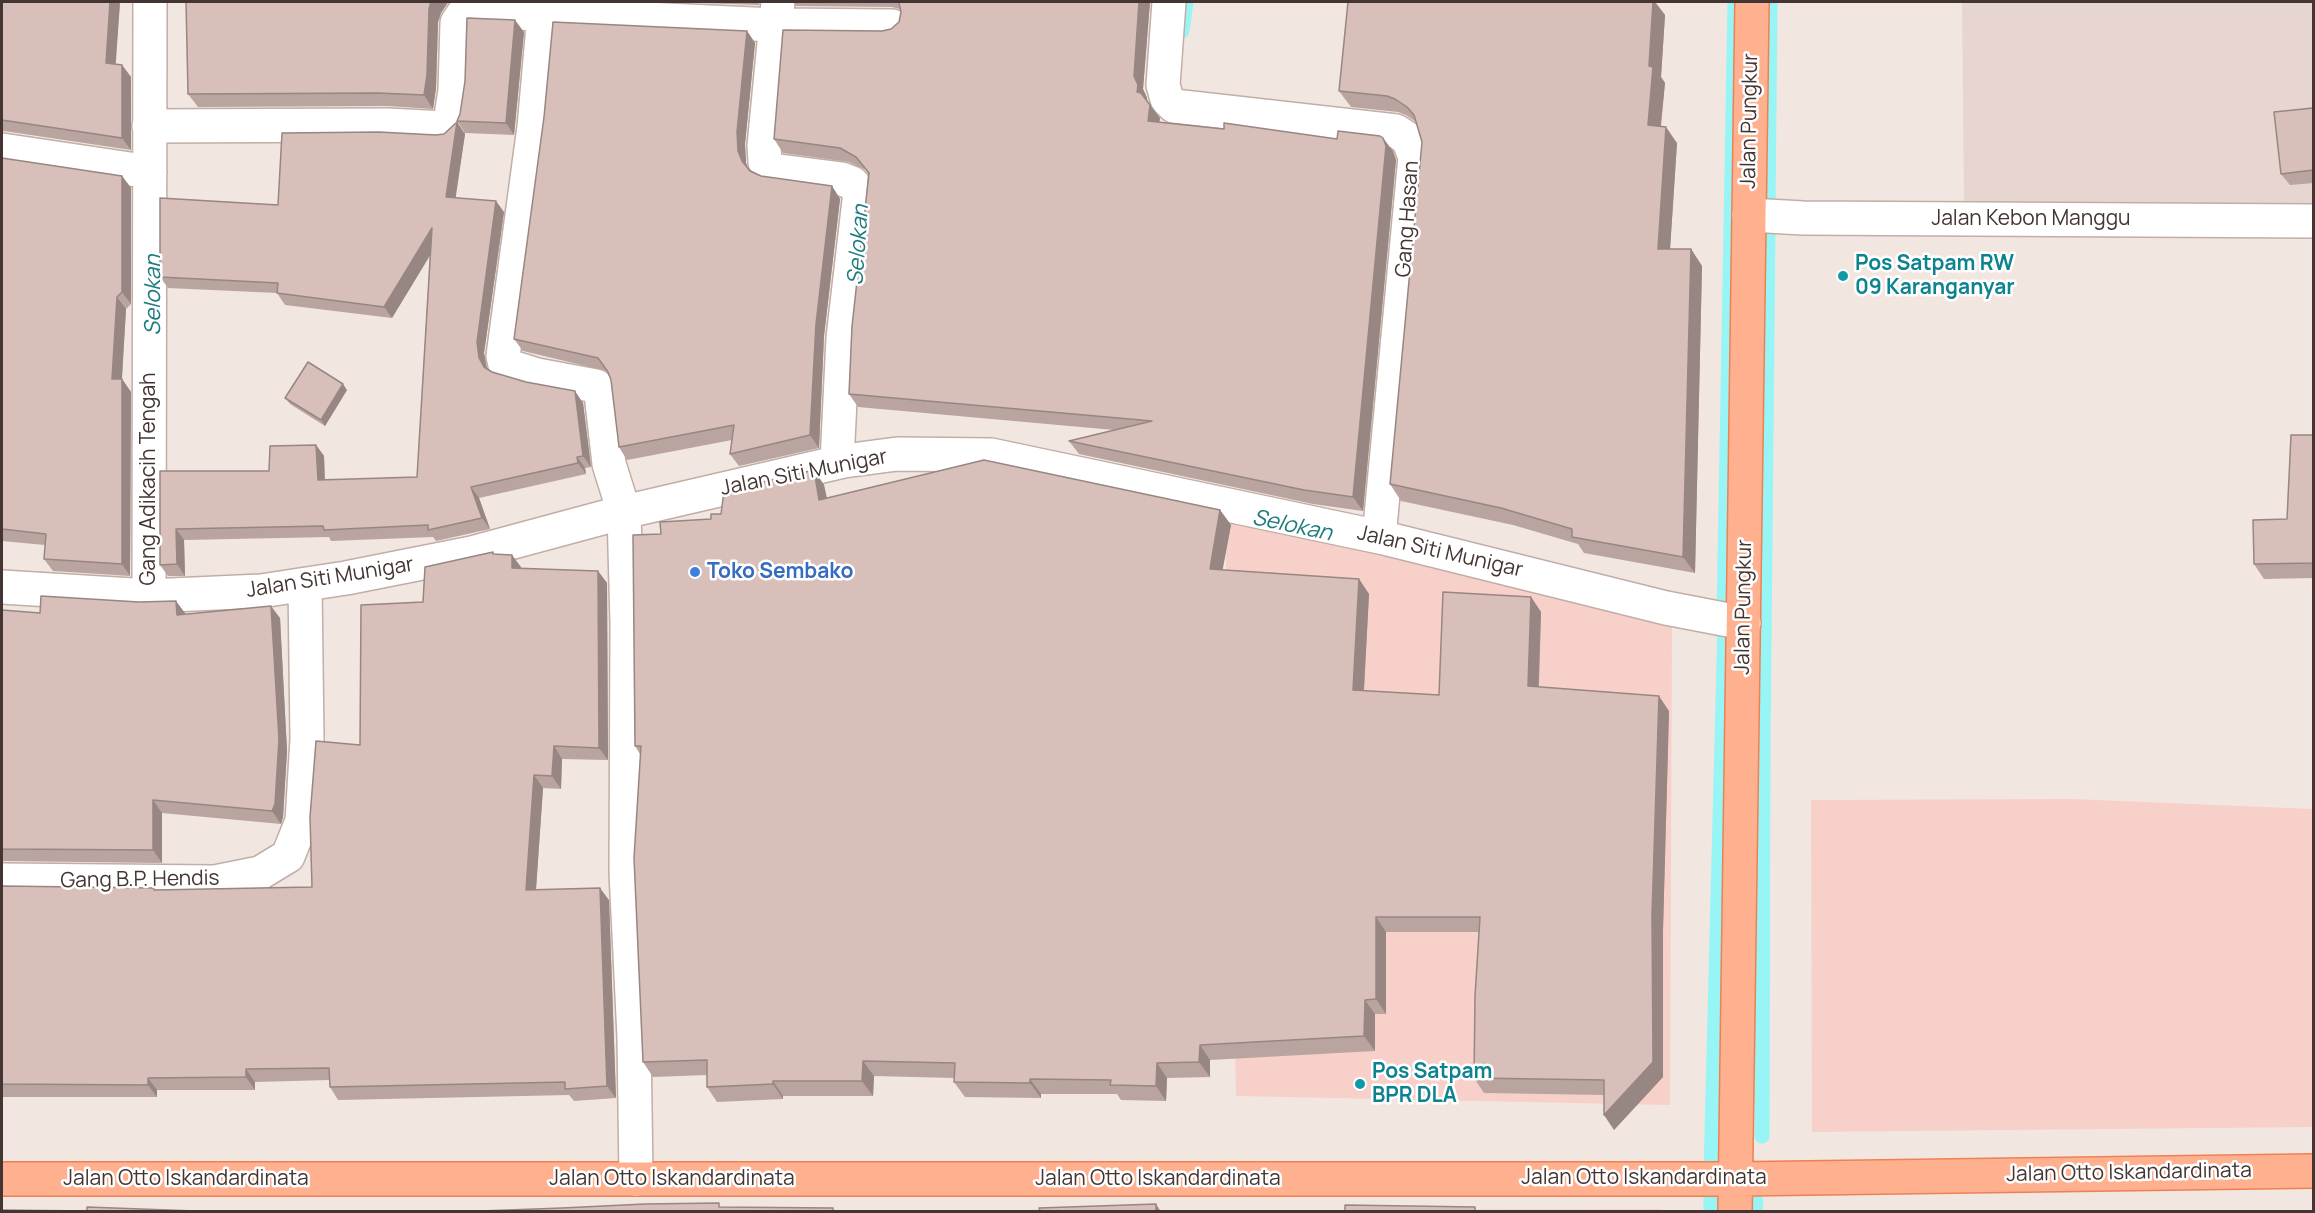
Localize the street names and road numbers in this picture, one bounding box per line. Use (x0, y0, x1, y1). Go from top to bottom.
street label: Jalan Pungkur (1736, 53, 1764, 189)
street label: Gang Hasan (1391, 160, 1425, 278)
street label: Jalan Kebon Manggu (1931, 206, 2131, 232)
street label: Gang Adikacih Tengah (136, 372, 162, 586)
street label: Jalan Siti Munigar (719, 444, 889, 502)
street label: Jalan Siti Munigar (1355, 521, 1525, 583)
street label: Jalan Pungkur (1730, 539, 1758, 675)
street label: Jalan Siti Munigar (244, 552, 416, 604)
street label: Gang B.P. Hendis (60, 866, 220, 894)
street label: Jalan Otto Iskandardinata (2006, 1158, 2252, 1188)
street label: Jalan Otto Iskandardinata (1521, 1165, 1767, 1191)
street label: Jalan Otto Iskandardinata (63, 1166, 309, 1192)
street label: Jalan Otto Iskandardinata (549, 1166, 795, 1192)
street label: Jalan Otto Iskandardinata (1035, 1166, 1281, 1192)

